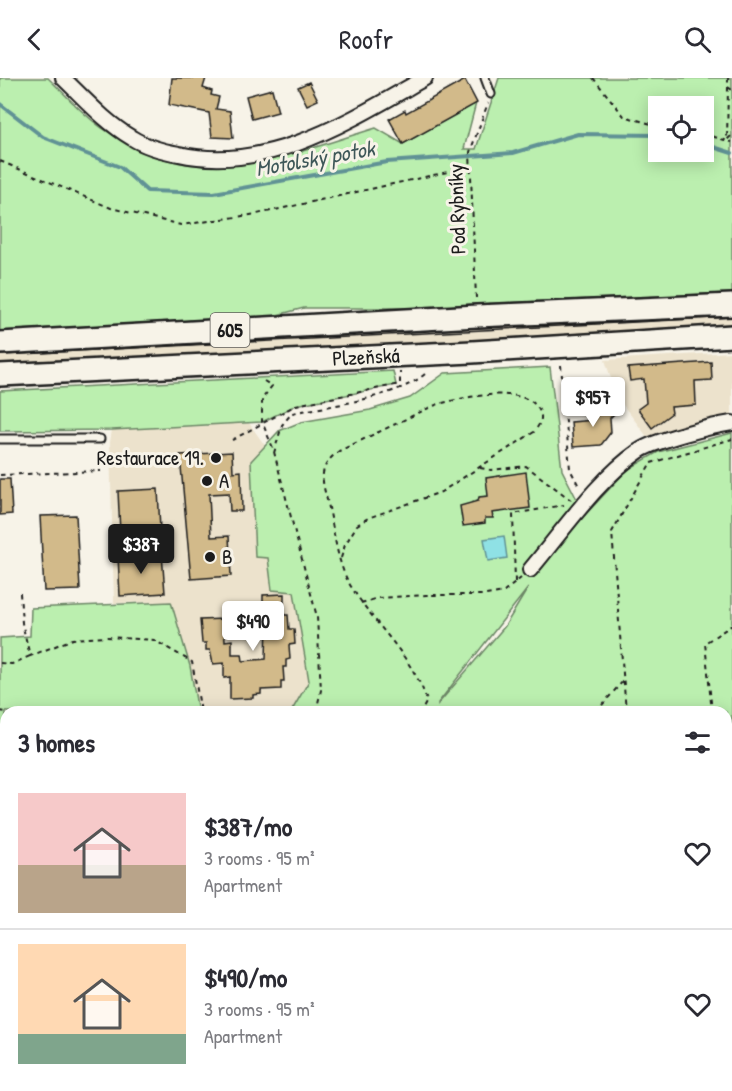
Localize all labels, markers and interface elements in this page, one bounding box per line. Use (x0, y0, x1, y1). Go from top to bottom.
text: Roofr (339, 21, 393, 57)
icon: back (18, 23, 51, 56)
icon: search (681, 23, 714, 56)
map controls (648, 96, 714, 162)
button: locate (648, 96, 714, 162)
water label: Motolský potok (253, 132, 379, 183)
street label: Pod Rybníky (440, 163, 473, 255)
road number: 605 (210, 313, 250, 347)
street label: Plzeňská (331, 340, 400, 373)
pin: $957 (557, 377, 629, 428)
text: $957 (575, 383, 611, 410)
place label: Restaurace 19. (97, 443, 204, 472)
marker: Restaurace 19. (209, 451, 223, 465)
place label: A (219, 466, 229, 495)
marker: A (200, 474, 214, 488)
pin: $387 (105, 524, 177, 575)
text: $387 (122, 530, 160, 557)
place label: B (222, 542, 233, 571)
marker: B (203, 550, 217, 564)
pin: $490 (217, 601, 289, 652)
text: $490 (236, 607, 270, 634)
text: 3 homes (18, 725, 95, 760)
icon: filters (681, 726, 714, 759)
text: $387/mo (204, 809, 292, 844)
icon: home (66, 817, 138, 889)
icon: heart (681, 837, 714, 870)
text: 3 rooms · 95 m² (204, 844, 314, 871)
text: Apartment (204, 871, 282, 898)
text: $490/mo (204, 960, 287, 995)
icon: home (66, 968, 138, 1040)
icon: heart (681, 988, 714, 1021)
text: 3 rooms · 95 m² (204, 995, 314, 1022)
text: Apartment (204, 1022, 282, 1049)

